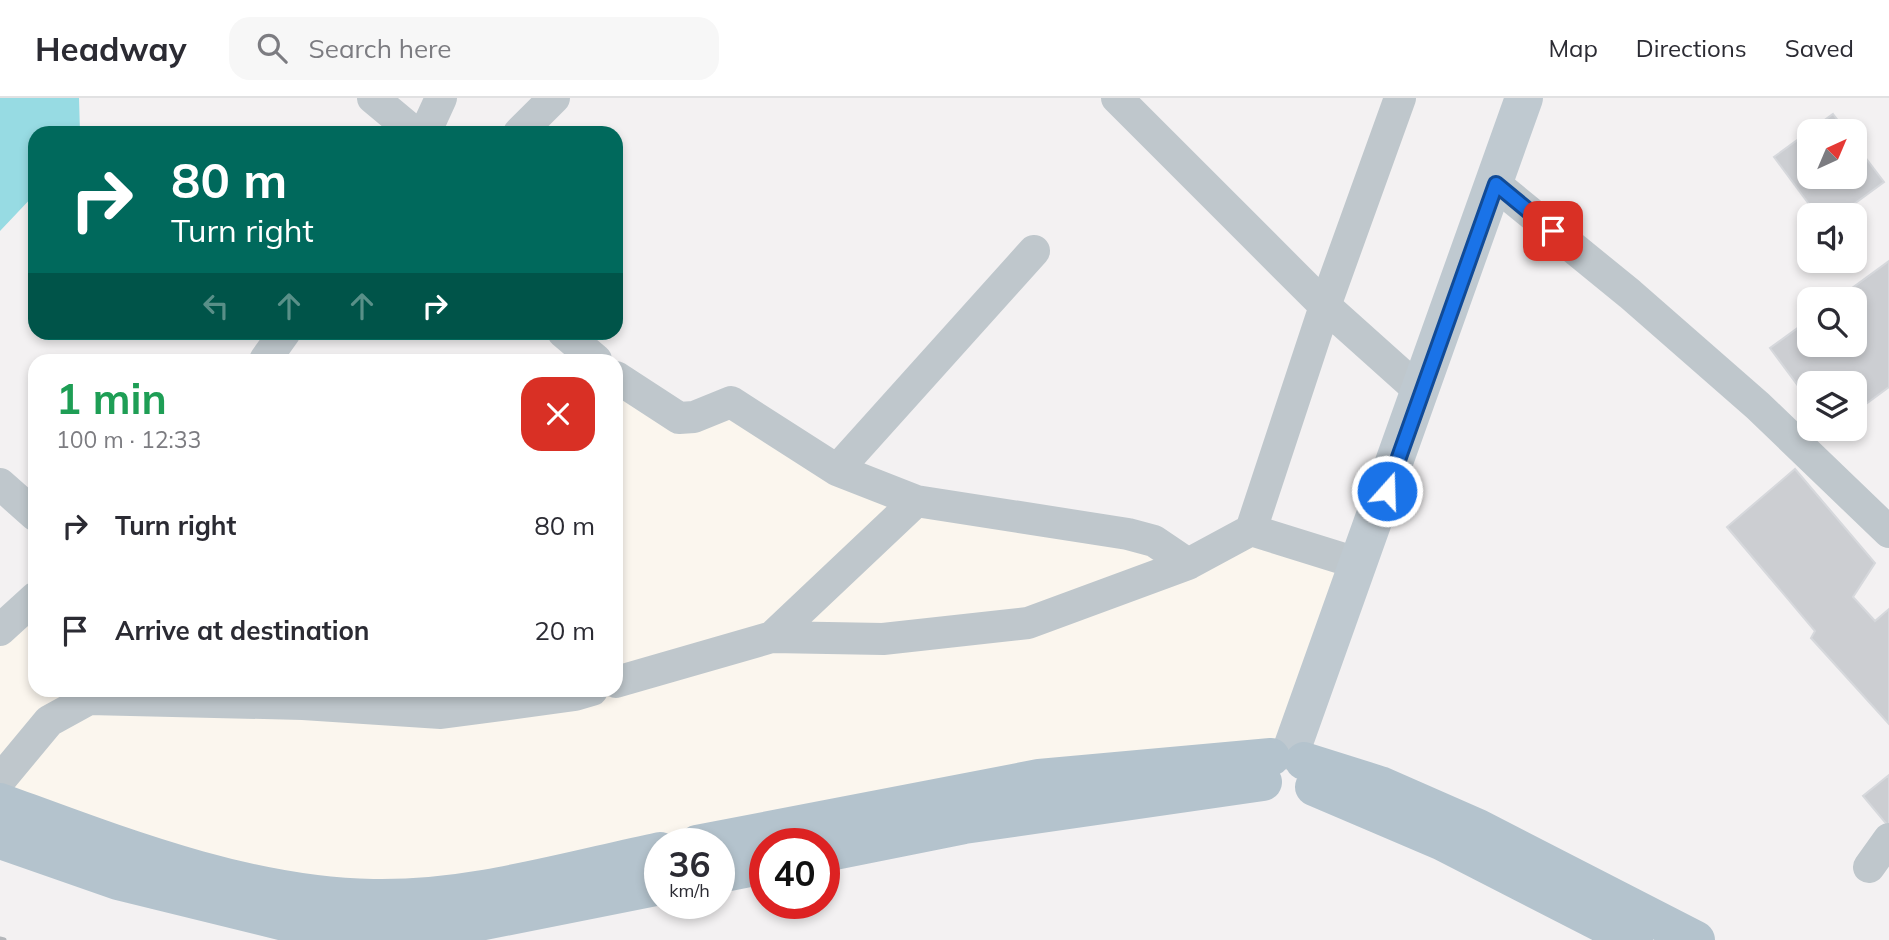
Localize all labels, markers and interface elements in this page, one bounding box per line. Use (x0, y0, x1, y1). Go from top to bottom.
search box (229, 17, 719, 80)
text: Headway (35, 28, 187, 69)
icon: search (253, 29, 291, 67)
text: Search here (309, 32, 451, 65)
text: Map (1548, 33, 1598, 63)
text: Directions (1636, 33, 1747, 63)
text: Saved (1785, 33, 1854, 63)
north arrow (1797, 119, 1867, 189)
map controls (1797, 119, 1867, 441)
text: 80 m (171, 149, 287, 210)
icon: right (56, 154, 147, 245)
pin (1523, 201, 1583, 261)
button: sound (1797, 203, 1867, 273)
text: Turn right (171, 210, 314, 250)
icon: arrive (1534, 212, 1572, 250)
icon: left (197, 287, 235, 325)
icon: ahead (270, 287, 308, 325)
icon: ahead (343, 287, 381, 325)
icon: right (416, 287, 454, 325)
button: search (1797, 287, 1867, 357)
button: layers (1797, 371, 1867, 441)
text: 1 min (56, 372, 167, 425)
button: close (521, 377, 595, 451)
text: 100 m · 12:33 (56, 425, 201, 454)
position arrow (1350, 454, 1424, 528)
icon: right (56, 507, 94, 545)
text: Turn right (115, 509, 236, 542)
text: 80 m (534, 509, 595, 542)
icon: arrive (56, 612, 94, 650)
text: Arrive at destination (115, 614, 370, 647)
text: 20 m (534, 614, 595, 647)
speed limit sign: 40 (749, 828, 840, 919)
text: 36 (668, 842, 711, 886)
text: km/h (669, 879, 710, 902)

